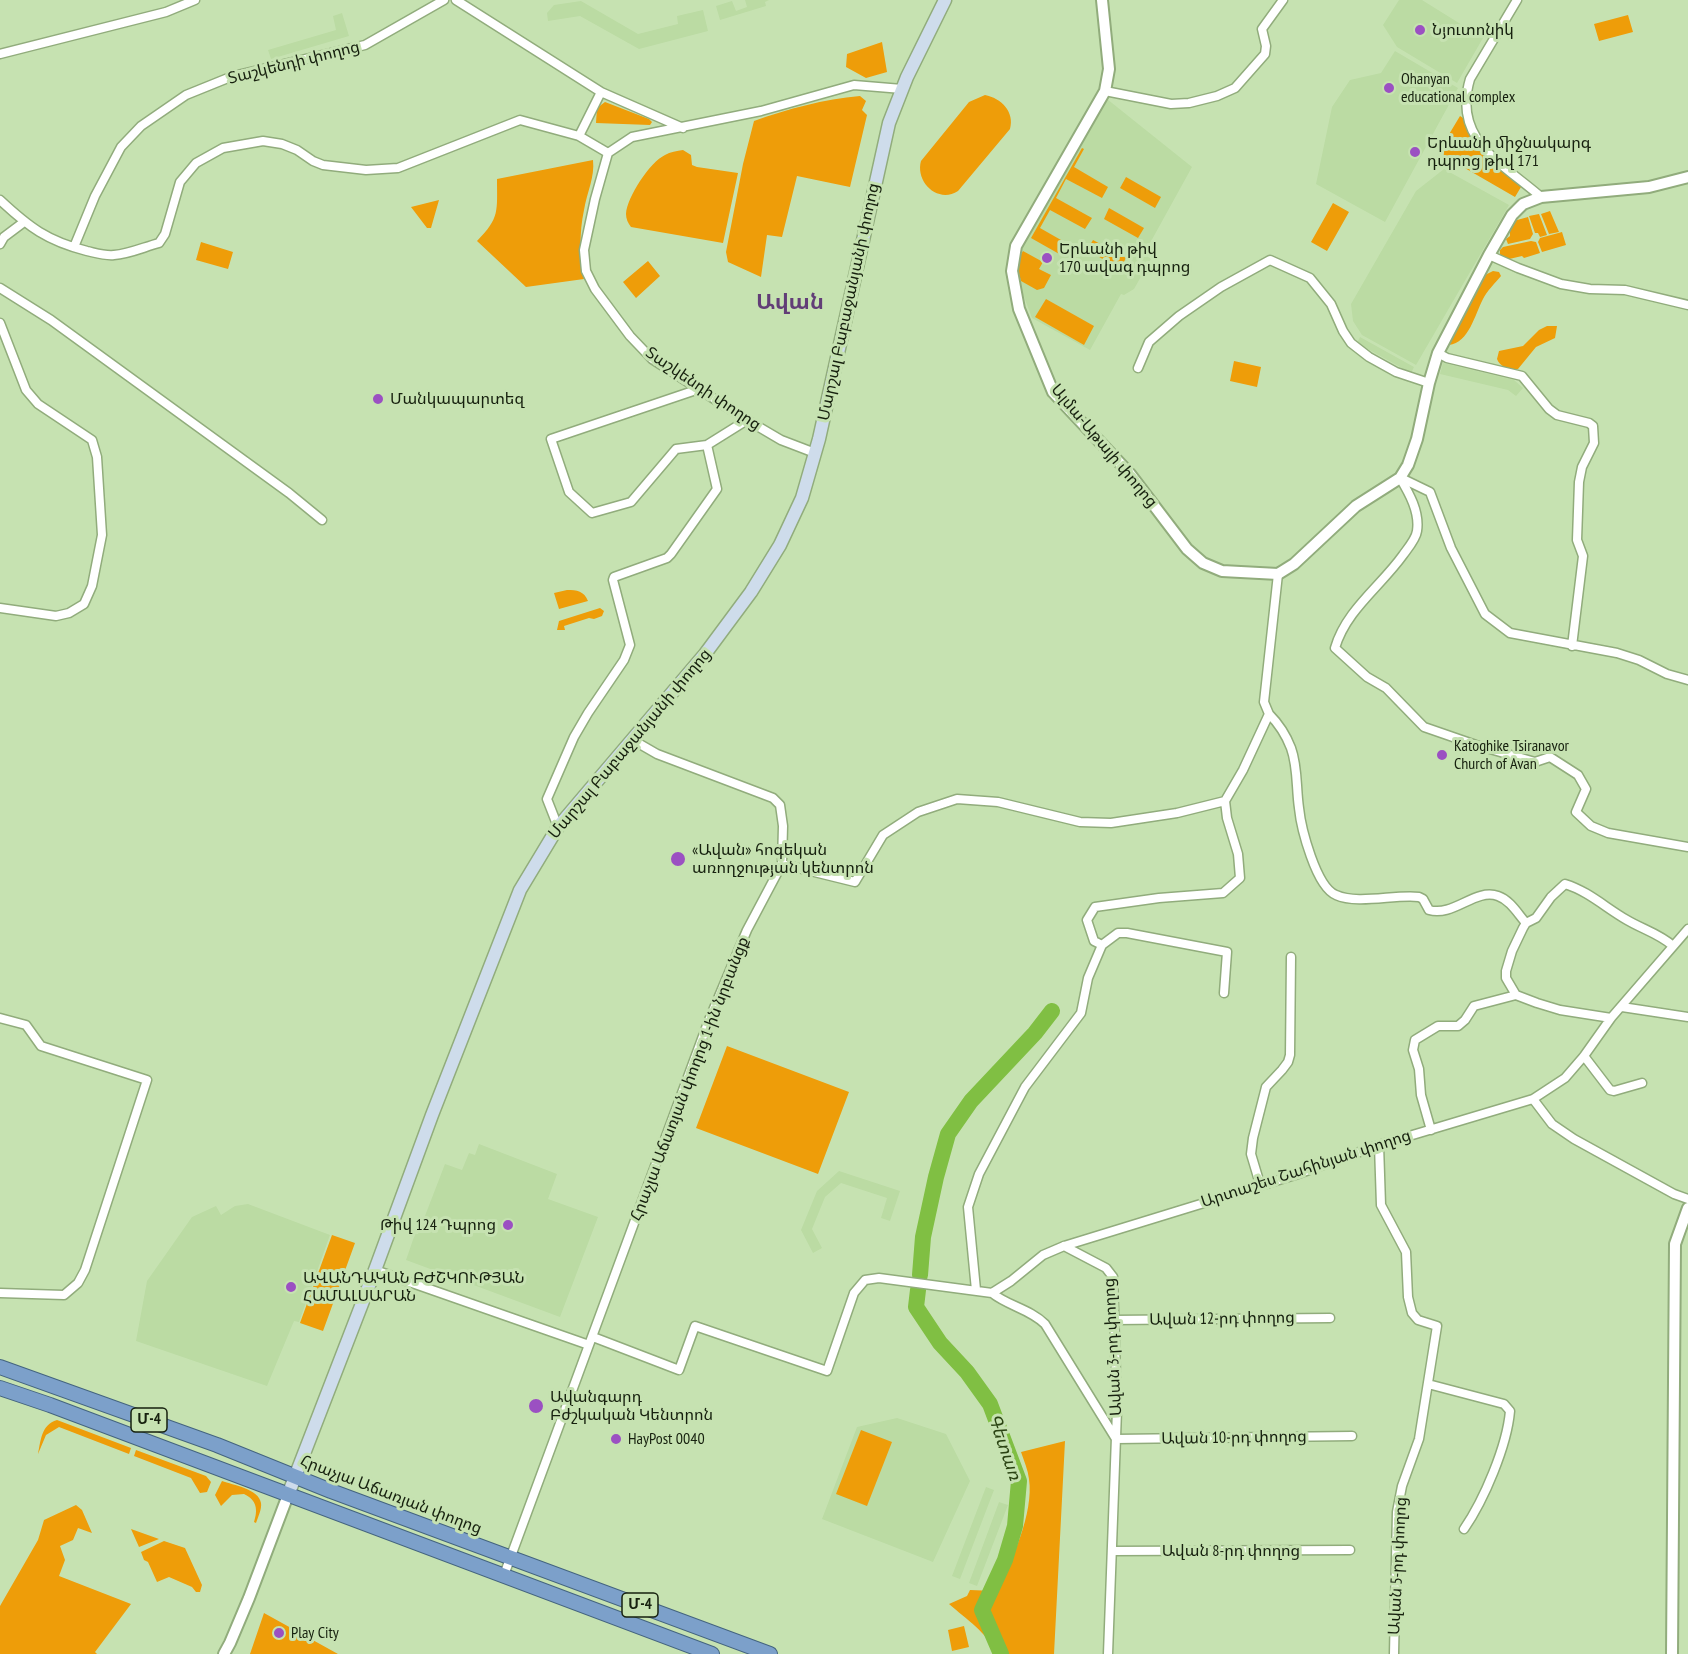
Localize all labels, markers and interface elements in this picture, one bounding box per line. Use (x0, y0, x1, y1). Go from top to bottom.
place label: Նյուտոնիկ (1432, 20, 1514, 40)
marker: Նյուտոնիկ (1413, 23, 1427, 37)
street label: Տաշկենդի փողոց (226, 37, 362, 89)
place label: Ohanyan educational complex (1401, 69, 1515, 107)
marker: Ohanyan educational complex (1382, 81, 1396, 95)
place label: Երևանի միջնակարգ դպրոց թիվ 171 (1427, 133, 1591, 171)
marker: Երևանի միջնակարգ դպրոց թիվ 171 (1408, 145, 1422, 159)
street label: Մարշալ Բաբաջանյանի փողոց (814, 181, 884, 423)
place label: Երևանի թիվ 170 ավագ դպրոց (1059, 239, 1190, 277)
marker: Երևանի թիվ 170 ավագ դպրոց (1040, 251, 1054, 265)
district label: Ավան (756, 290, 824, 316)
street label: Տաշկենդի փողոց (642, 343, 764, 435)
street label: Ալմա-Աթայի փողոց (1047, 380, 1161, 512)
place label: Մանկապարտեզ (390, 389, 524, 409)
marker: Մանկապարտեզ (371, 392, 385, 406)
street label: Մարշալ Բաբաջանյանի փողոց (545, 645, 715, 843)
place label: Katoghike Tsiranavor Church of Avan (1454, 736, 1569, 774)
marker: Katoghike Tsiranavor Church of Avan (1435, 748, 1449, 762)
place label: «Ավան» հոգեկան առողջության կենտրոն (692, 840, 874, 878)
marker: «Ավան» հոգեկան առողջության կենտրոն (669, 850, 687, 868)
street label: Հրաչյա Աճառյան փողոց 1-ին նրբանցք (627, 934, 753, 1224)
street label: Արտաշես Շահինյան փողոց (1199, 1126, 1413, 1212)
place label: Թիվ 124 Դպրոց (380, 1215, 496, 1235)
marker: Թիվ 124 Դպրոց (501, 1218, 515, 1232)
place label: ԱՎԱՆԴԱԿԱՆ ԲԺՇԿՈՒԹՅԱՆ ՀԱՄԱԼՍԱՐԱՆ (303, 1268, 525, 1306)
street label: Ավան 3-րդ փողոց (1100, 1277, 1126, 1417)
marker: ԱՎԱՆԴԱԿԱՆ ԲԺՇԿՈՒԹՅԱՆ ՀԱՄԱԼՍԱՐԱՆ (284, 1280, 298, 1294)
street label: Ավան 12-րդ փողոց (1149, 1308, 1295, 1330)
place label: Ավանգարդ Բժշկական Կենտրոն (550, 1387, 713, 1425)
marker: Ավանգարդ Բժշկական Կենտրոն (527, 1397, 545, 1415)
road number: Մ-4 (131, 1408, 167, 1432)
water label: Գետառ (983, 1411, 1025, 1483)
street label: Ավան 10-րդ փողոց (1161, 1427, 1307, 1449)
place label: HayPost 0040 (628, 1429, 705, 1449)
marker: HayPost 0040 (609, 1432, 623, 1446)
street label: Հրաչյա Աճառյան փողոց (298, 1451, 484, 1539)
street label: Ավան 5-րդ փողոց (1385, 1496, 1411, 1636)
street label: Ավան 8-րդ փողոց (1162, 1541, 1300, 1561)
road number: Մ-4 (622, 1593, 658, 1617)
place label: Play City (291, 1623, 339, 1643)
marker: Play City (272, 1626, 286, 1640)

